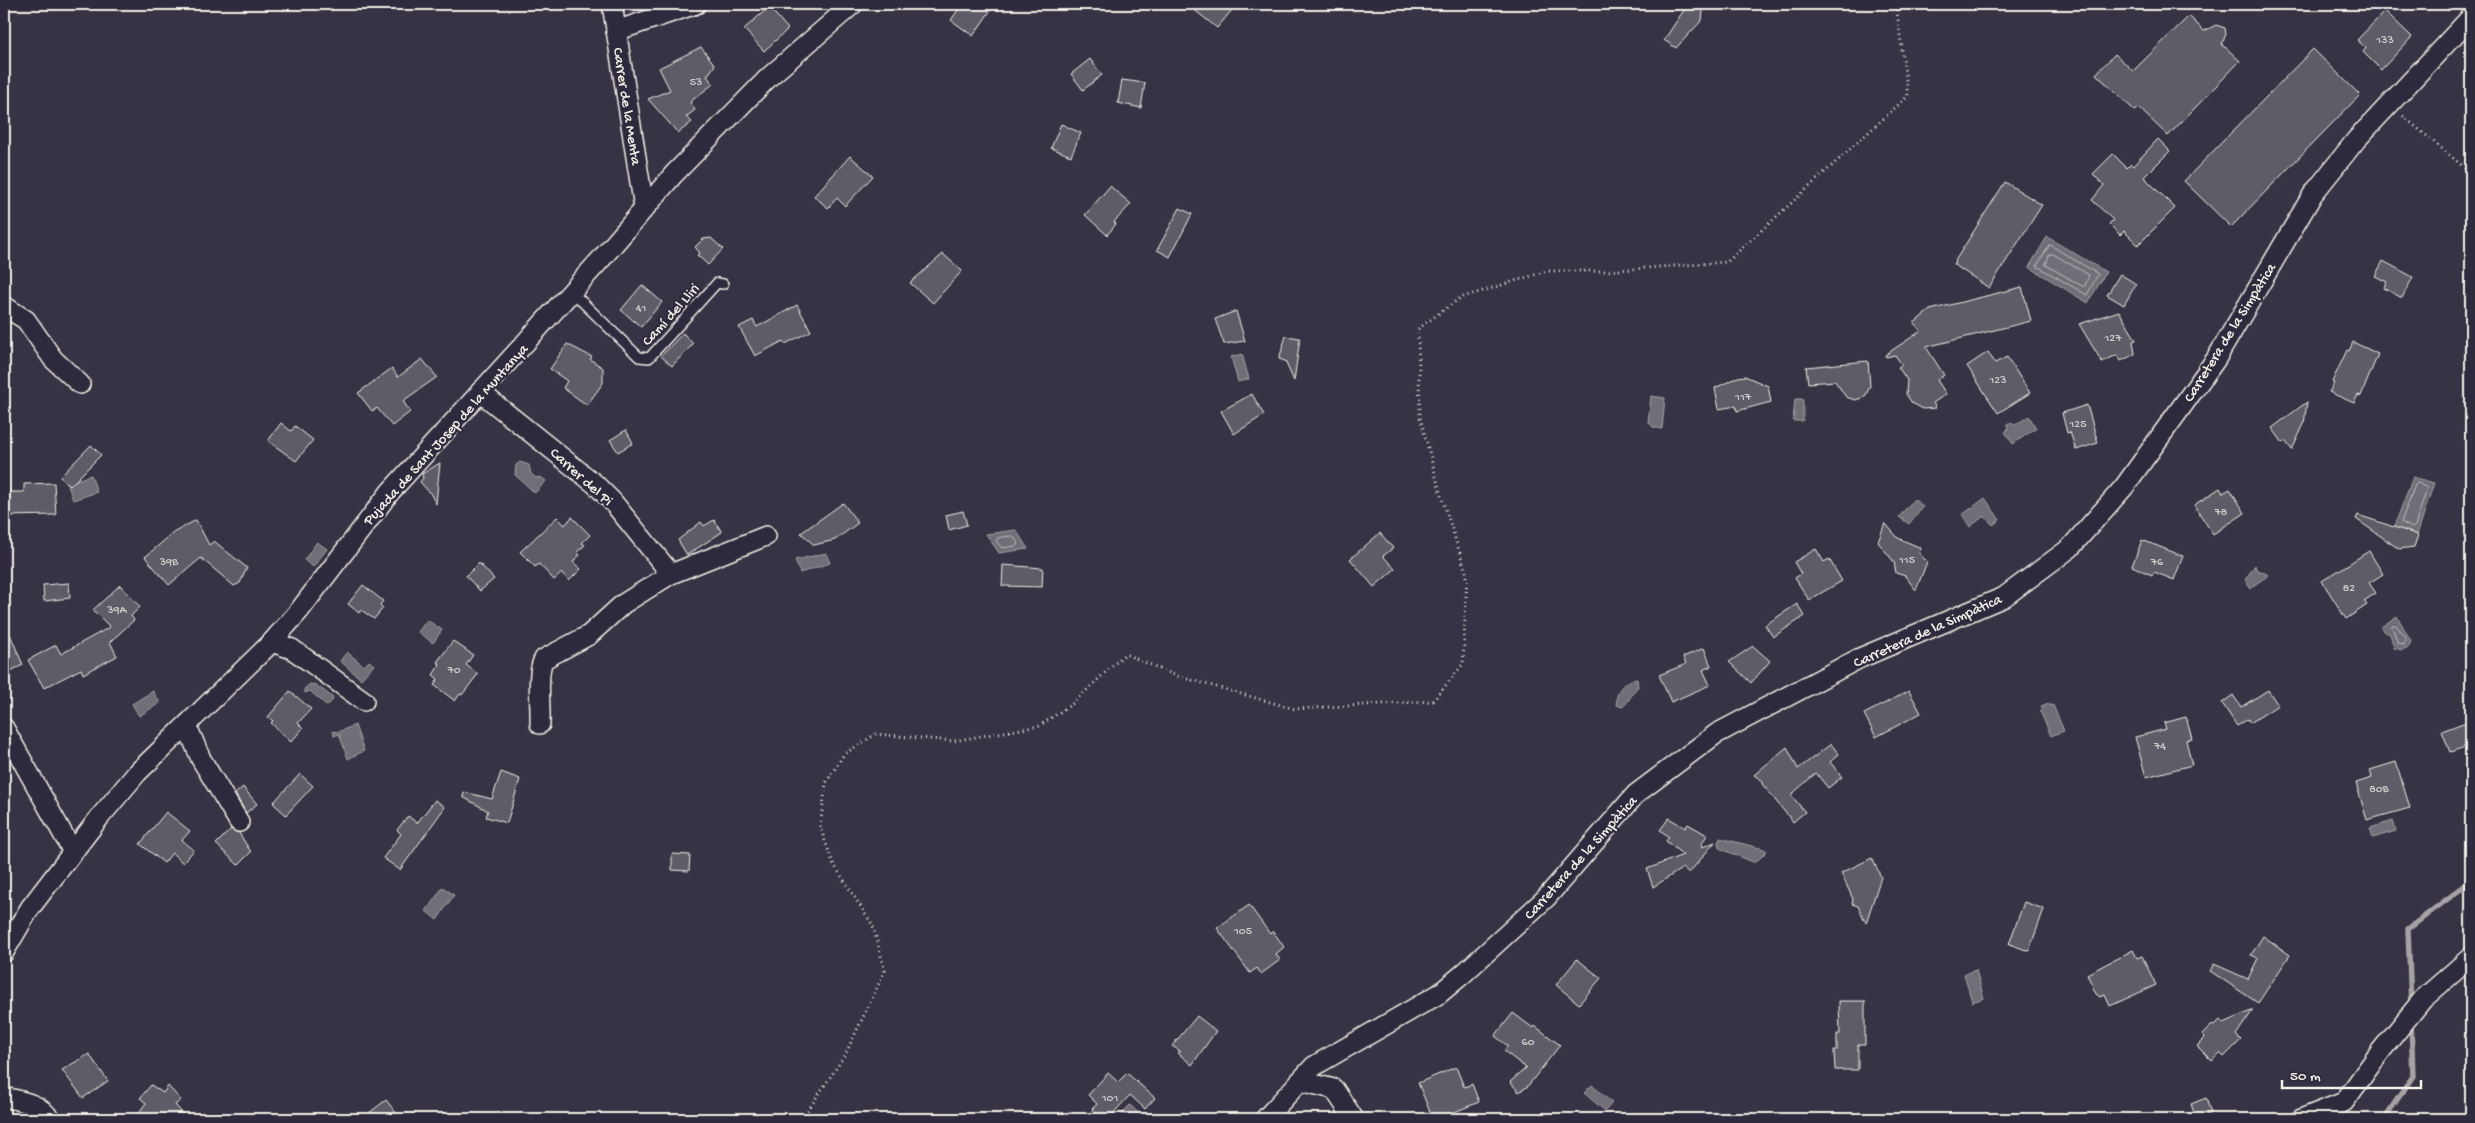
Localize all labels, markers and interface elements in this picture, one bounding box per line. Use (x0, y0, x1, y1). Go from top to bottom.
house number: 133 (2375, 34, 2394, 48)
street label: Carrer de la Menta (608, 46, 644, 167)
house number: 53 (690, 76, 702, 90)
street label: Carretera de la Simpàtica (2181, 260, 2281, 406)
street label: Camí del Lliri (639, 280, 704, 350)
house number: 41 (636, 302, 646, 316)
house number: 127 (2104, 332, 2122, 346)
street label: Pujada de Sant Josep de la Muntanya (360, 340, 533, 531)
house number: 123 (1989, 374, 2006, 388)
house number: 117 (1734, 391, 1752, 405)
house number: 125 (2068, 418, 2087, 432)
street label: Carrer del Pi (545, 444, 616, 510)
house number: 78 (2214, 506, 2228, 520)
house number: 115 (1898, 554, 1915, 568)
house number: 39B (159, 556, 179, 570)
house number: 76 (2150, 556, 2164, 570)
house number: 82 (2343, 582, 2355, 596)
street label: Carretera de la Simpàtica (1851, 591, 2005, 673)
house number: 39A (106, 604, 128, 618)
house number: 70 (446, 664, 461, 678)
house number: 74 (2153, 740, 2166, 754)
house number: 80B (2369, 783, 2390, 797)
street label: Carretera de la Simpàtica (1521, 792, 1642, 924)
house number: 105 (1233, 925, 1252, 939)
house number: 60 (1522, 1036, 1535, 1050)
scale bar (2282, 1058, 2421, 1090)
text: 50 m (2290, 1068, 2321, 1086)
house number: 101 (1101, 1092, 1118, 1106)

